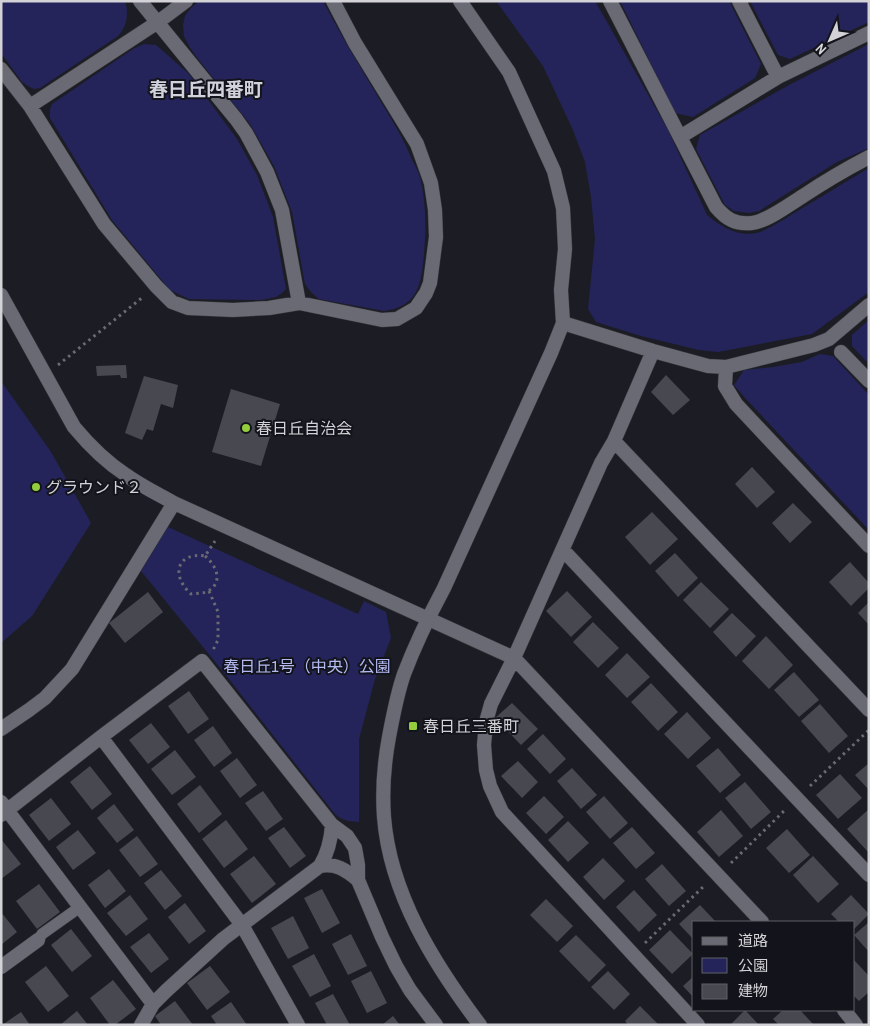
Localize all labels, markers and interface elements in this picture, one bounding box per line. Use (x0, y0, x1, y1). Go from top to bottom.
north arrow (805, 15, 855, 65)
text: N (812, 40, 830, 58)
district label: 春日丘四番町 (149, 76, 263, 102)
place label: 春日丘自治会 (256, 417, 352, 439)
marker: 春日丘自治会 (240, 422, 252, 434)
place label: グラウンド２ (46, 476, 142, 498)
marker: グラウンド２ (30, 481, 42, 493)
park label: 春日丘1号（中央）公園 (223, 655, 391, 677)
place label: 春日丘三番町 (423, 715, 519, 737)
marker: 春日丘三番町 (407, 720, 419, 732)
legend (692, 921, 855, 1011)
text: 道路 (738, 930, 768, 951)
text: 公園 (738, 955, 768, 976)
text: 建物 (738, 980, 768, 1001)

